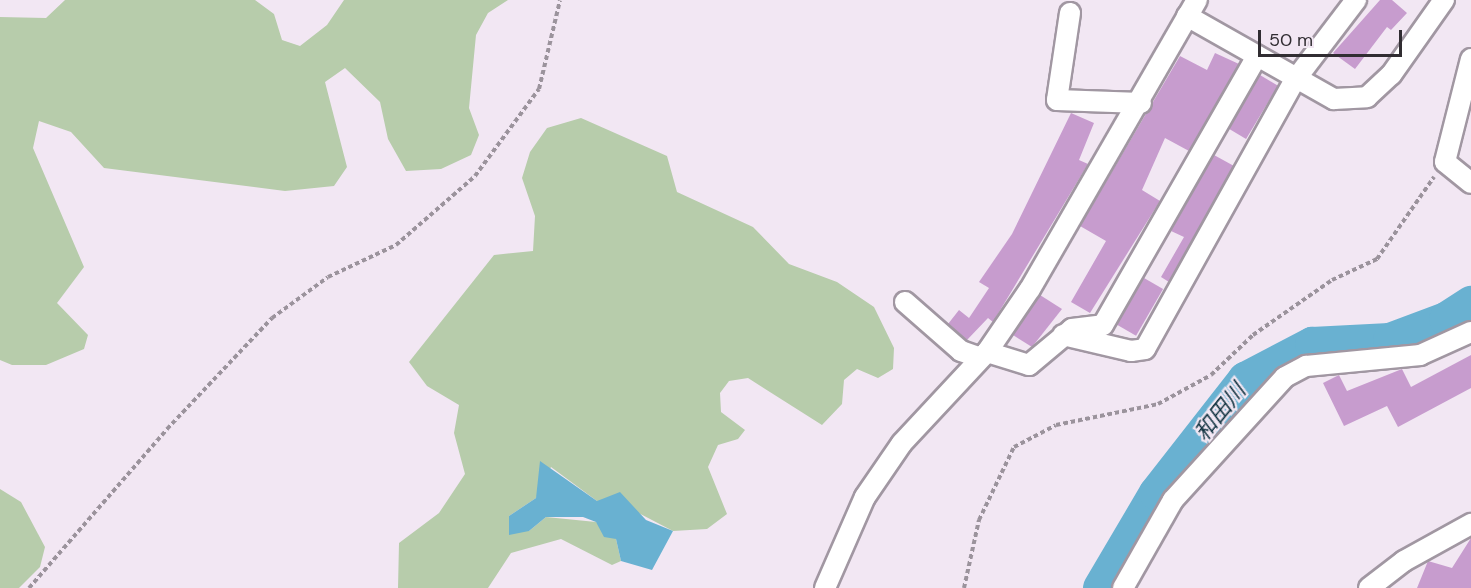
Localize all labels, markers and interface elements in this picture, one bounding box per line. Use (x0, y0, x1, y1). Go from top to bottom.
scale bar (1261, 18, 1405, 56)
text: 50 m (1269, 28, 1313, 52)
water label: 和田川 (1189, 378, 1251, 446)

